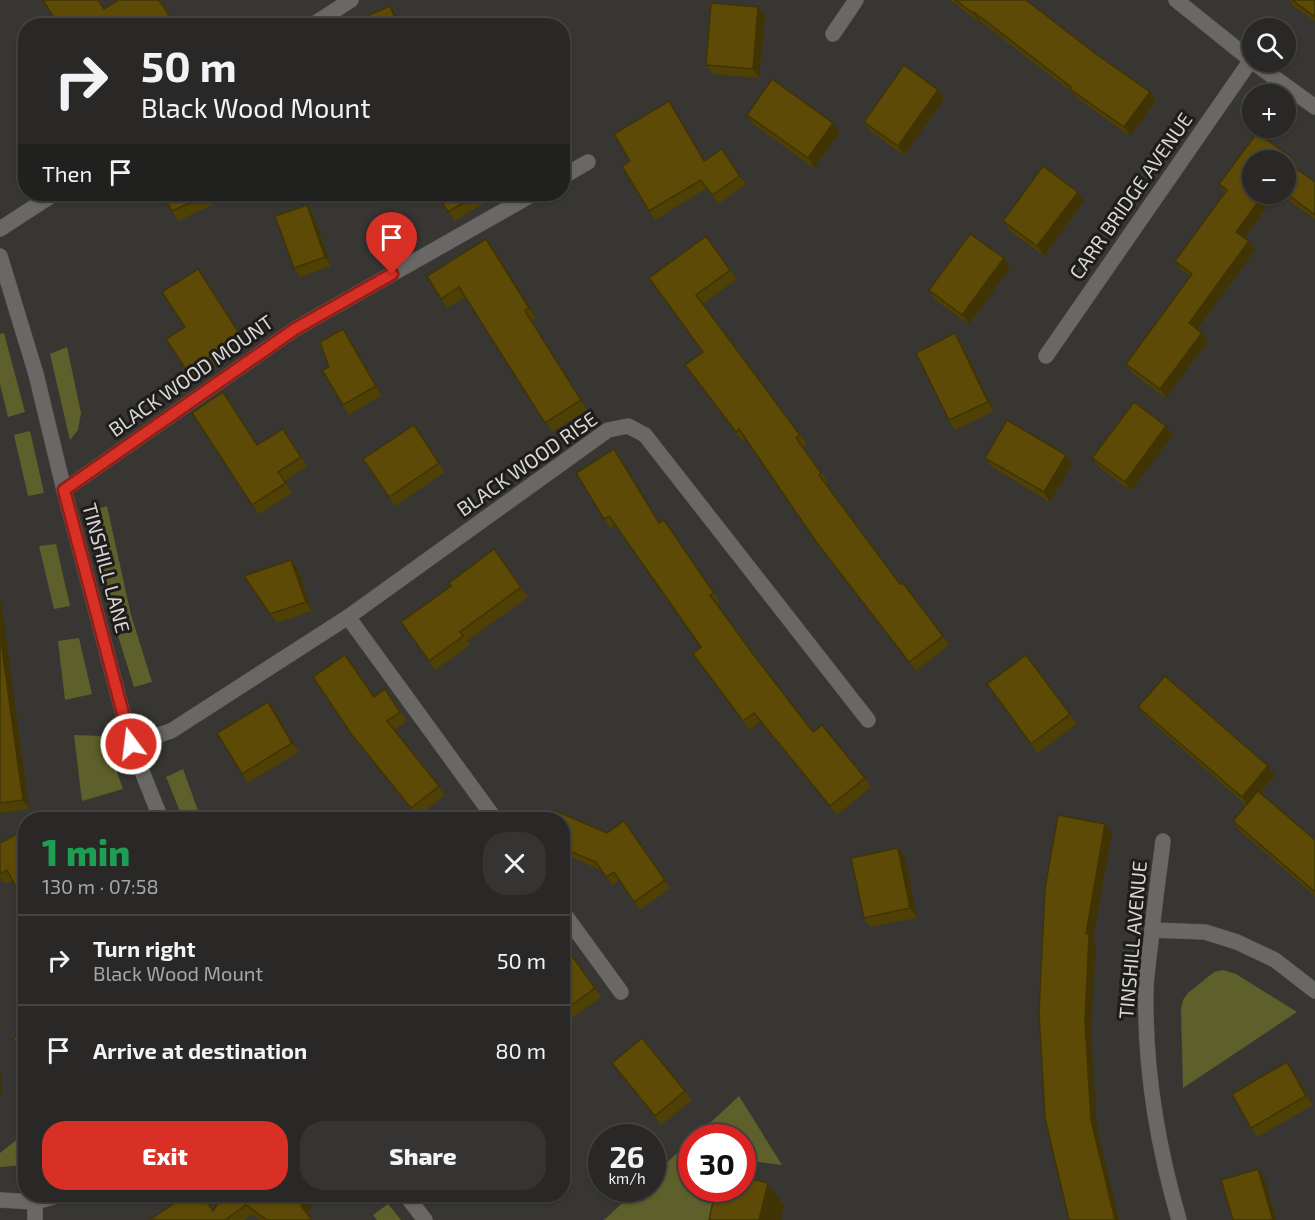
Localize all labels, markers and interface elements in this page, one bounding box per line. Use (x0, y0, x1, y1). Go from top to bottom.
map controls (1242, 18, 1296, 204)
button: search (1242, 18, 1296, 72)
text: 50 m (141, 40, 237, 90)
icon: right (42, 42, 120, 120)
button: + (1242, 84, 1296, 138)
text: Black Wood Mount (141, 91, 371, 123)
street label: CARR BRIDGE AVENUE (1064, 108, 1197, 283)
button: − (1242, 150, 1296, 204)
icon: arrive (104, 156, 137, 189)
text: Then (42, 160, 92, 186)
pin (366, 212, 417, 274)
icon: arrive (375, 221, 408, 254)
street label: BLACK WOOD MOUNT (103, 309, 278, 441)
street label: BLACK WOOD RISE (452, 406, 601, 521)
street label: TINSHILL LANE (78, 500, 136, 635)
position arrow (99, 712, 163, 776)
text: 1 min (42, 830, 130, 873)
button: close (483, 832, 546, 895)
street label: TINSHILL AVENUE (1113, 860, 1151, 1020)
text: 130 m · 07:58 (42, 874, 159, 898)
text: Turn right (93, 935, 195, 961)
icon: right (42, 944, 75, 977)
text: 50 m (497, 947, 546, 973)
text: Black Wood Mount (93, 961, 263, 985)
icon: arrive (42, 1034, 75, 1067)
text: Arrive at destination (93, 1037, 307, 1063)
text: 80 m (495, 1037, 546, 1063)
button: Exit (42, 1121, 288, 1190)
button: Share (300, 1121, 546, 1190)
speed limit sign: 30 (678, 1124, 756, 1202)
text: 26 (609, 1138, 645, 1174)
text: km/h (608, 1169, 646, 1187)

